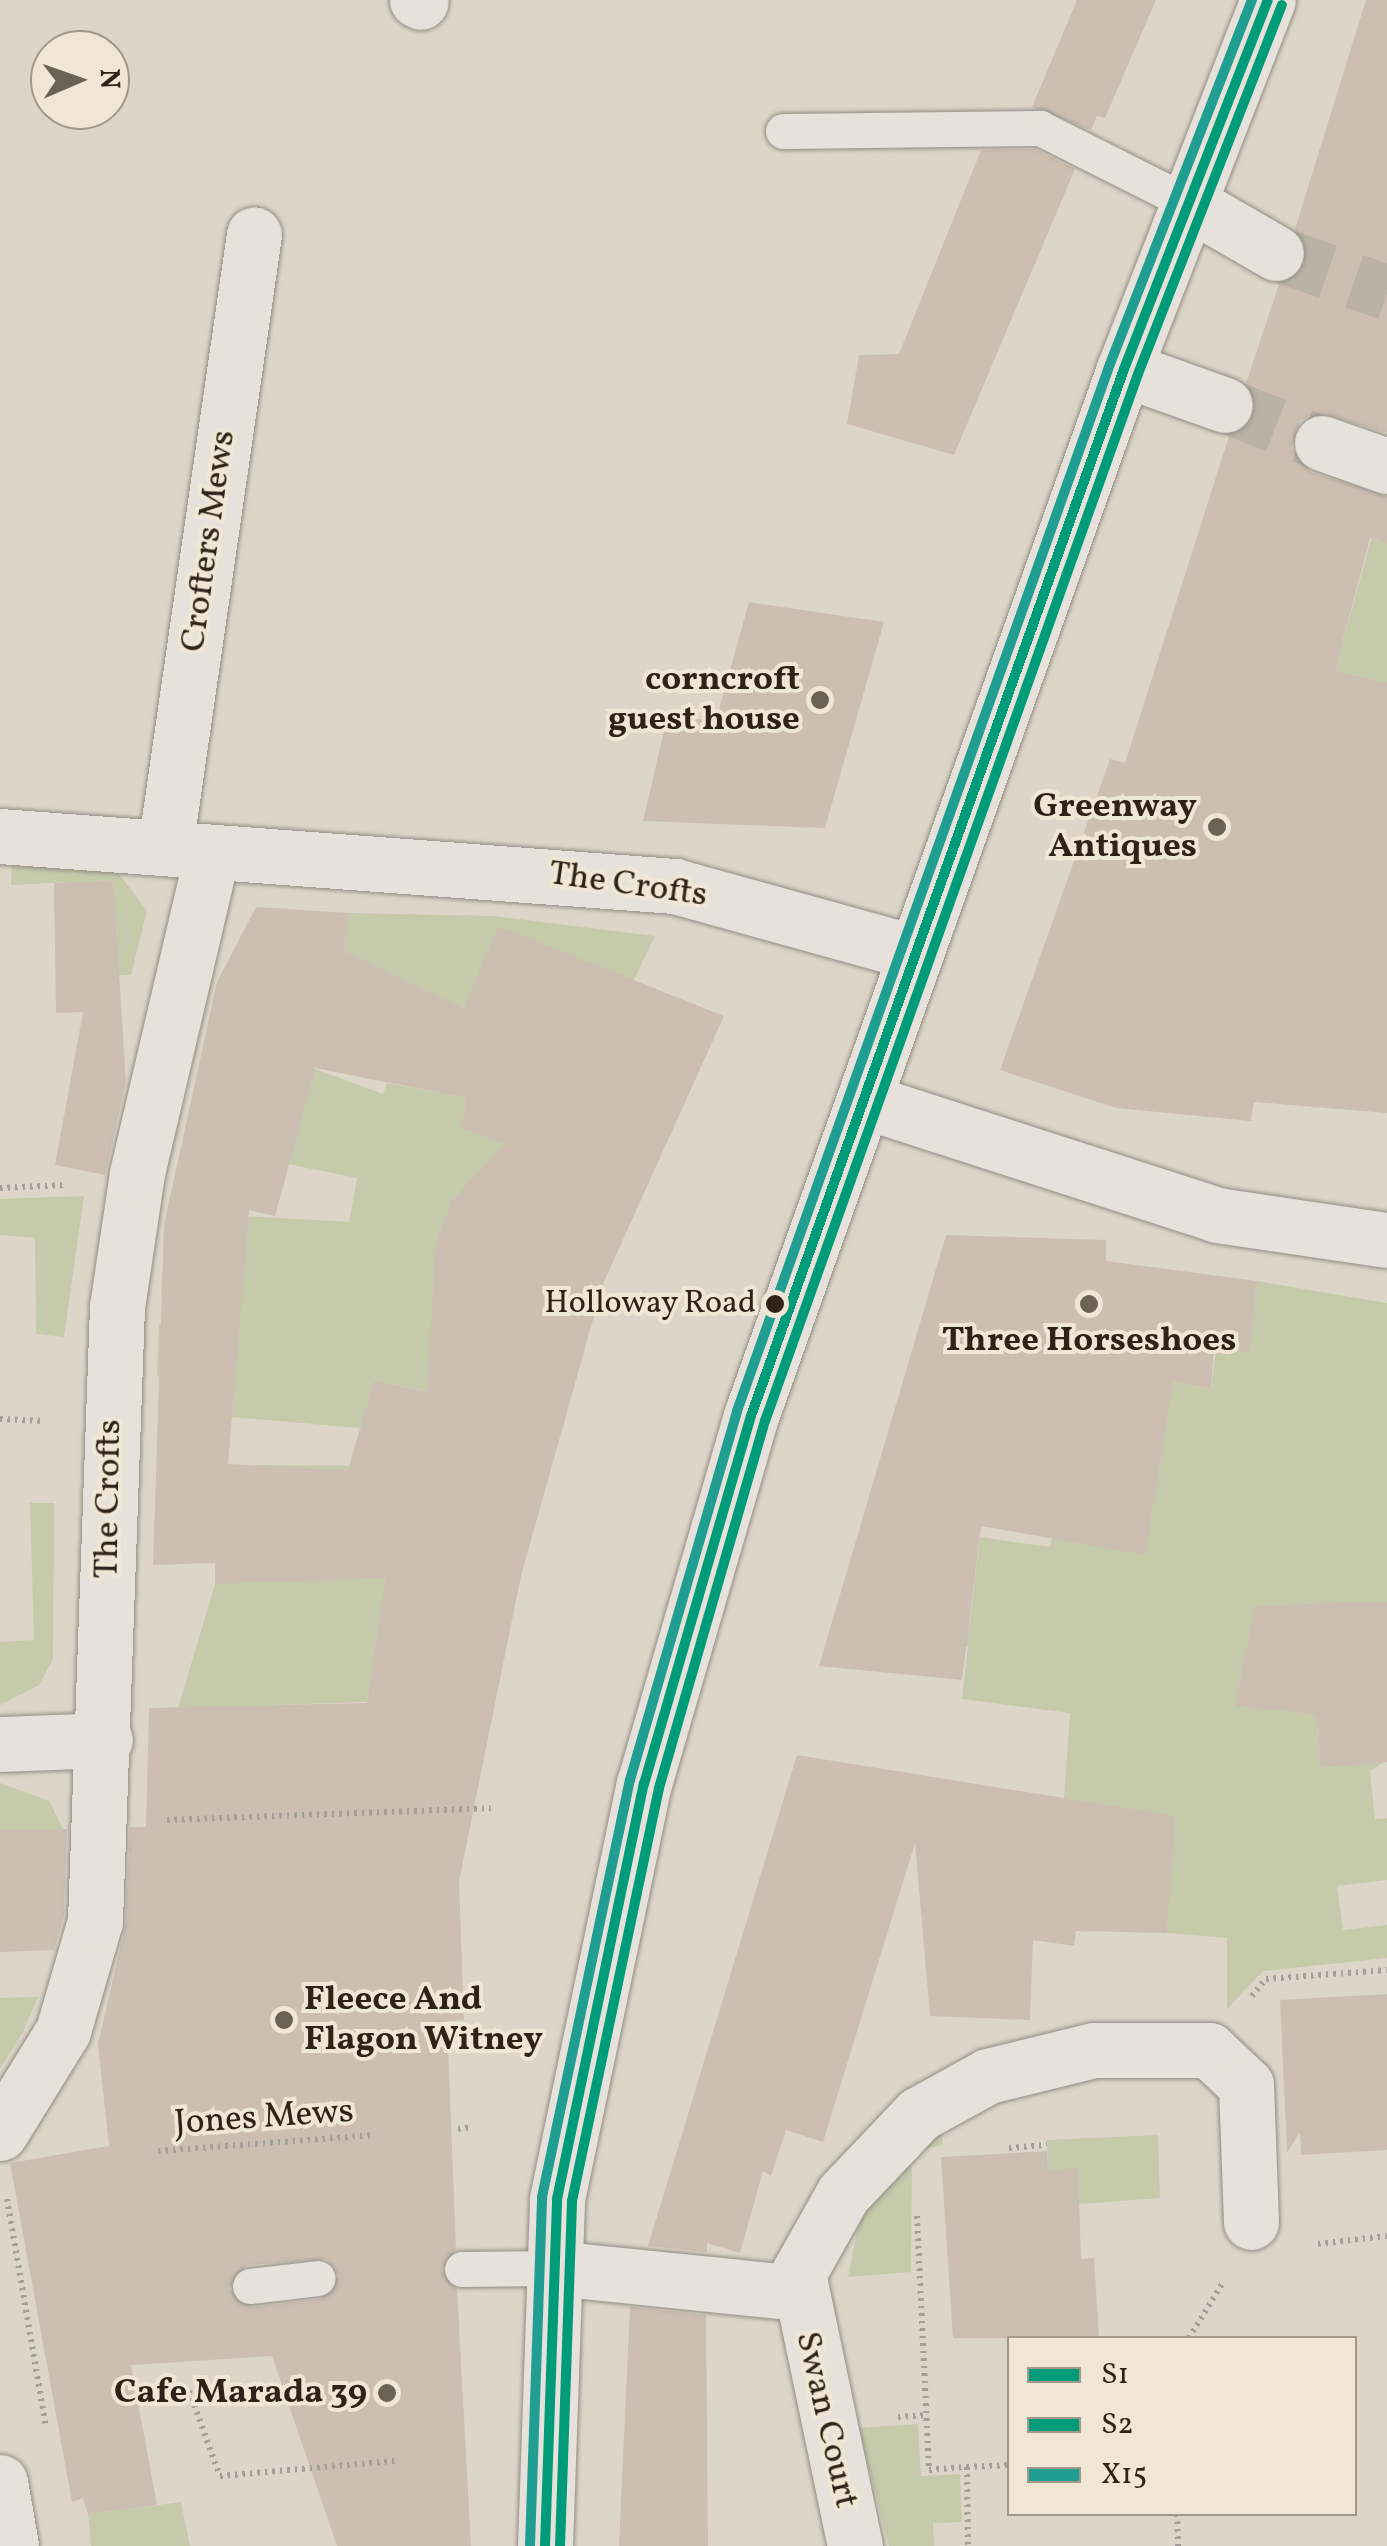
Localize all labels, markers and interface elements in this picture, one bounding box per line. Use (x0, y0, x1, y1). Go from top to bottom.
north arrow (30, 30, 130, 130)
text: N (89, 68, 128, 90)
street label: Crofters Mews (173, 427, 245, 655)
place label: corncroft guest house (608, 659, 800, 741)
marker: corncroft guest house (809, 689, 831, 711)
place label: Greenway Antiques (1033, 786, 1197, 868)
marker: Greenway Antiques (1206, 816, 1228, 838)
street label: The Crofts (546, 853, 710, 917)
place label: Holloway Road (544, 1285, 756, 1323)
marker: Three Horseshoes (1078, 1293, 1100, 1315)
marker: Holloway Road (765, 1294, 785, 1314)
place label: Three Horseshoes (942, 1320, 1236, 1362)
street label: The Crofts (87, 1419, 131, 1579)
place label: Fleece And Flagon Witney (304, 1979, 544, 2061)
marker: Fleece And Flagon Witney (273, 2009, 295, 2031)
street label: Jones Mews (173, 2091, 355, 2145)
street label: Swan Court (785, 2328, 867, 2512)
legend (1007, 2336, 1357, 2516)
text: S1 (1101, 2354, 1129, 2396)
place label: Cafe Marada 39 (114, 2372, 367, 2414)
marker: Cafe Marada 39 (376, 2382, 398, 2404)
text: S2 (1101, 2404, 1134, 2446)
text: X15 (1101, 2454, 1147, 2496)

